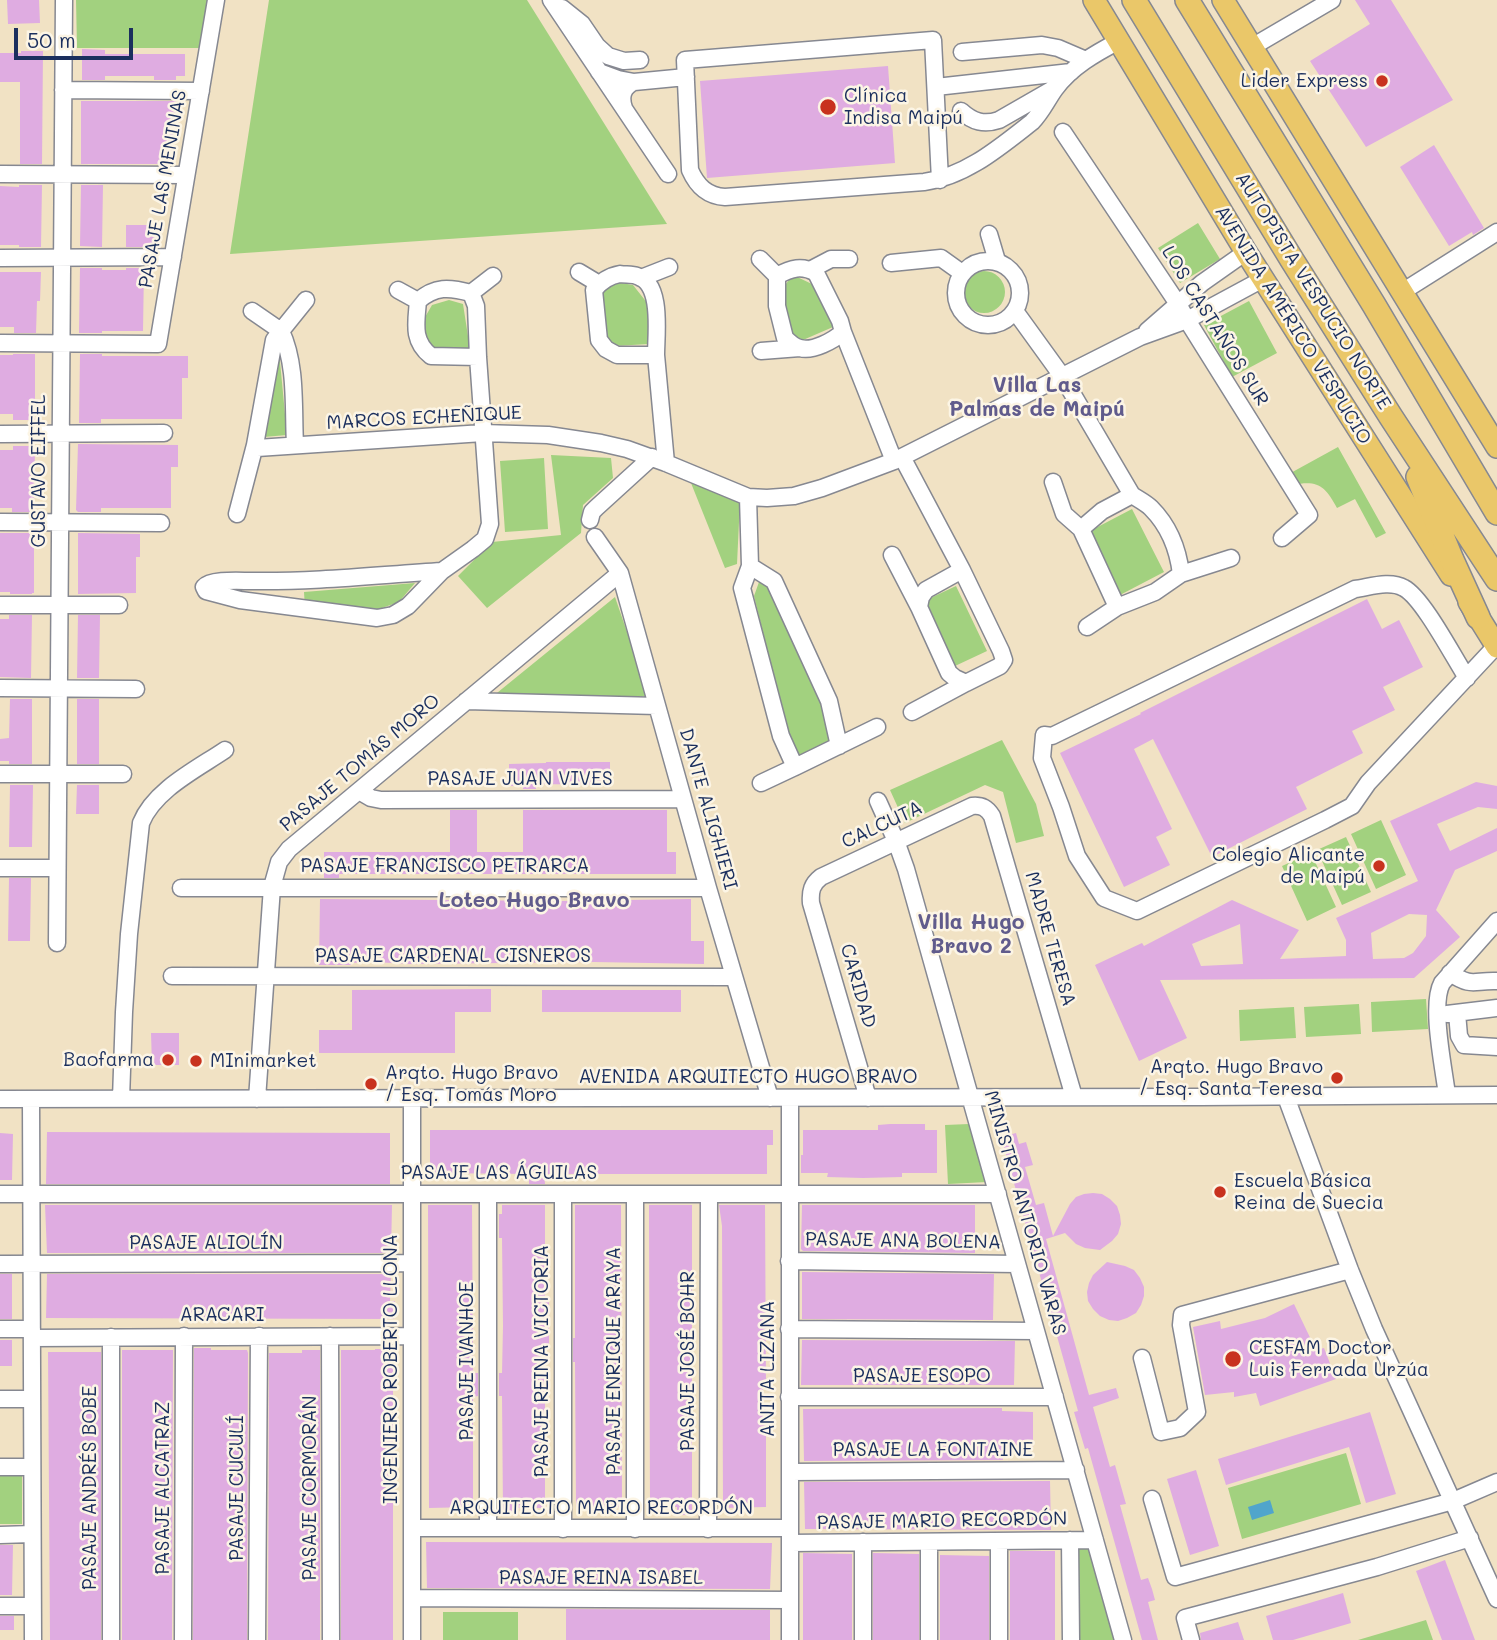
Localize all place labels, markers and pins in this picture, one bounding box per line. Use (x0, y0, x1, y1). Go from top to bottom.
place label: Lider Express (1241, 70, 1368, 92)
marker: Lider Express (1374, 73, 1390, 89)
place label: Clínica Indisa Maipú (844, 85, 963, 129)
marker: Clínica Indisa Maipú (818, 97, 838, 117)
place label: Colegio Alicante de Maipú (1212, 844, 1365, 888)
marker: Colegio Alicante de Maipú (1371, 858, 1387, 874)
place label: Baofarma (63, 1049, 154, 1071)
place label: MInimarket (210, 1050, 317, 1072)
marker: Baofarma (160, 1052, 176, 1068)
marker: MInimarket (188, 1053, 204, 1069)
place label: Arqto. Hugo Bravo / Esq. Santa Teresa (1139, 1056, 1323, 1100)
place label: Arqto. Hugo Bravo / Esq. Tomás Moro (385, 1062, 558, 1106)
marker: Arqto. Hugo Bravo / Esq. Santa Teresa (1329, 1070, 1345, 1086)
marker: Arqto. Hugo Bravo / Esq. Tomás Moro (363, 1076, 379, 1092)
place label: Escuela Básica Reina de Suecia (1234, 1170, 1384, 1214)
marker: Escuela Básica Reina de Suecia (1212, 1184, 1228, 1200)
place label: CESFAM Doctor Luis Ferrada Urzúa (1249, 1337, 1429, 1381)
marker: CESFAM Doctor Luis Ferrada Urzúa (1223, 1349, 1243, 1369)

